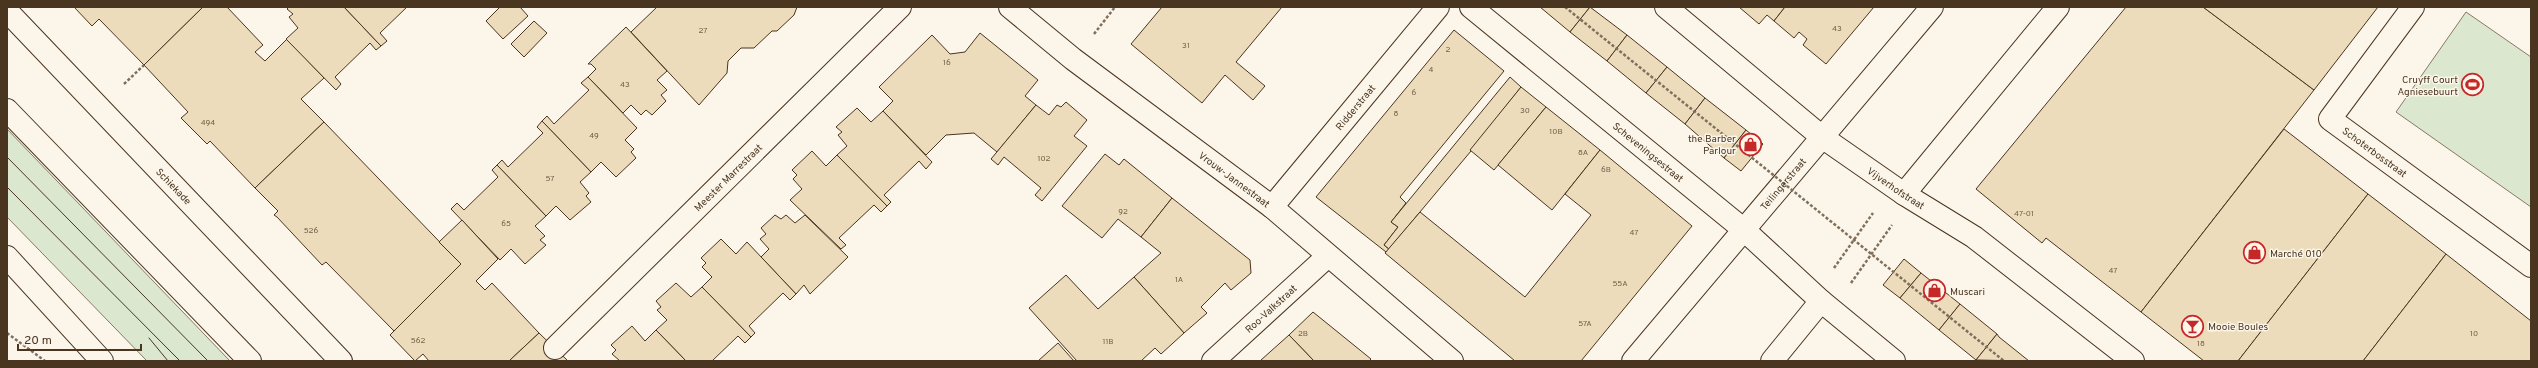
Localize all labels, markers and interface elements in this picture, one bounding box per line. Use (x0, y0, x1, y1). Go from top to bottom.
house number: 43 (1832, 24, 1842, 34)
house number: 27 (699, 26, 708, 36)
house number: 31 (1182, 41, 1190, 51)
house number: 2 (1446, 45, 1451, 55)
house number: 16 (943, 58, 951, 68)
house number: 4 (1429, 65, 1434, 75)
sports icon: Cruyff Court Agniesebuurt (2460, 72, 2486, 98)
place label: Cruyff Court Agniesebuurt (2397, 74, 2458, 99)
house number: 43 (620, 80, 630, 90)
street label: Ridderstraat (1333, 82, 1379, 133)
house number: 6 (1412, 88, 1417, 98)
house number: 30 (1520, 106, 1530, 116)
house number: 8 (1394, 109, 1399, 119)
house number: 494 (201, 118, 215, 128)
street label: Scheveningsestraat (1609, 120, 1686, 186)
street label: Schoterbosstraat (2339, 125, 2409, 181)
house number: 10B (1549, 127, 1563, 137)
house number: 49 (589, 131, 599, 141)
shop icon: the Barber Parlour (1738, 131, 1764, 157)
place label: the Barber Parlour (1688, 133, 1736, 158)
street label: Meester Marrestraat (692, 142, 766, 215)
house number: 8A (1578, 148, 1589, 158)
street label: Vrouw-Jannestraat (1195, 150, 1272, 211)
house number: 102 (1037, 154, 1051, 164)
street label: Teilingerstraat (1758, 156, 1810, 214)
house number: 6B (1601, 165, 1611, 175)
street label: Vijverhofstraat (1864, 165, 1927, 213)
street label: Schiekade (152, 166, 194, 208)
house number: 57 (545, 174, 555, 184)
house number: 92 (1118, 207, 1128, 217)
house number: 47-01 (2014, 209, 2034, 219)
house number: 65 (501, 219, 511, 229)
house number: 526 (304, 226, 319, 236)
house number: 47 (1629, 228, 1639, 238)
shop icon: Marché 010 (2241, 240, 2267, 266)
place label: Marché 010 (2270, 248, 2322, 261)
house number: 47 (2108, 266, 2118, 276)
house number: 1A (1175, 275, 1184, 285)
shop icon: Muscari (1921, 278, 1947, 304)
house number: 55A (1612, 279, 1628, 289)
street label: Roo-Valkstraat (1243, 282, 1301, 337)
place label: Muscari (1950, 286, 1985, 299)
bar icon: Mooie Boules (2179, 313, 2205, 339)
house number: 57A (1578, 319, 1592, 329)
place label: Mooie Boules (2208, 321, 2268, 334)
scale bar (18, 326, 141, 352)
house number: 2B (1298, 329, 1308, 339)
house number: 10 (2470, 329, 2478, 339)
text: 20 m (24, 333, 52, 349)
house number: 562 (411, 336, 425, 346)
house number: 11B (1102, 337, 1114, 347)
house number: 18 (2197, 339, 2205, 349)

